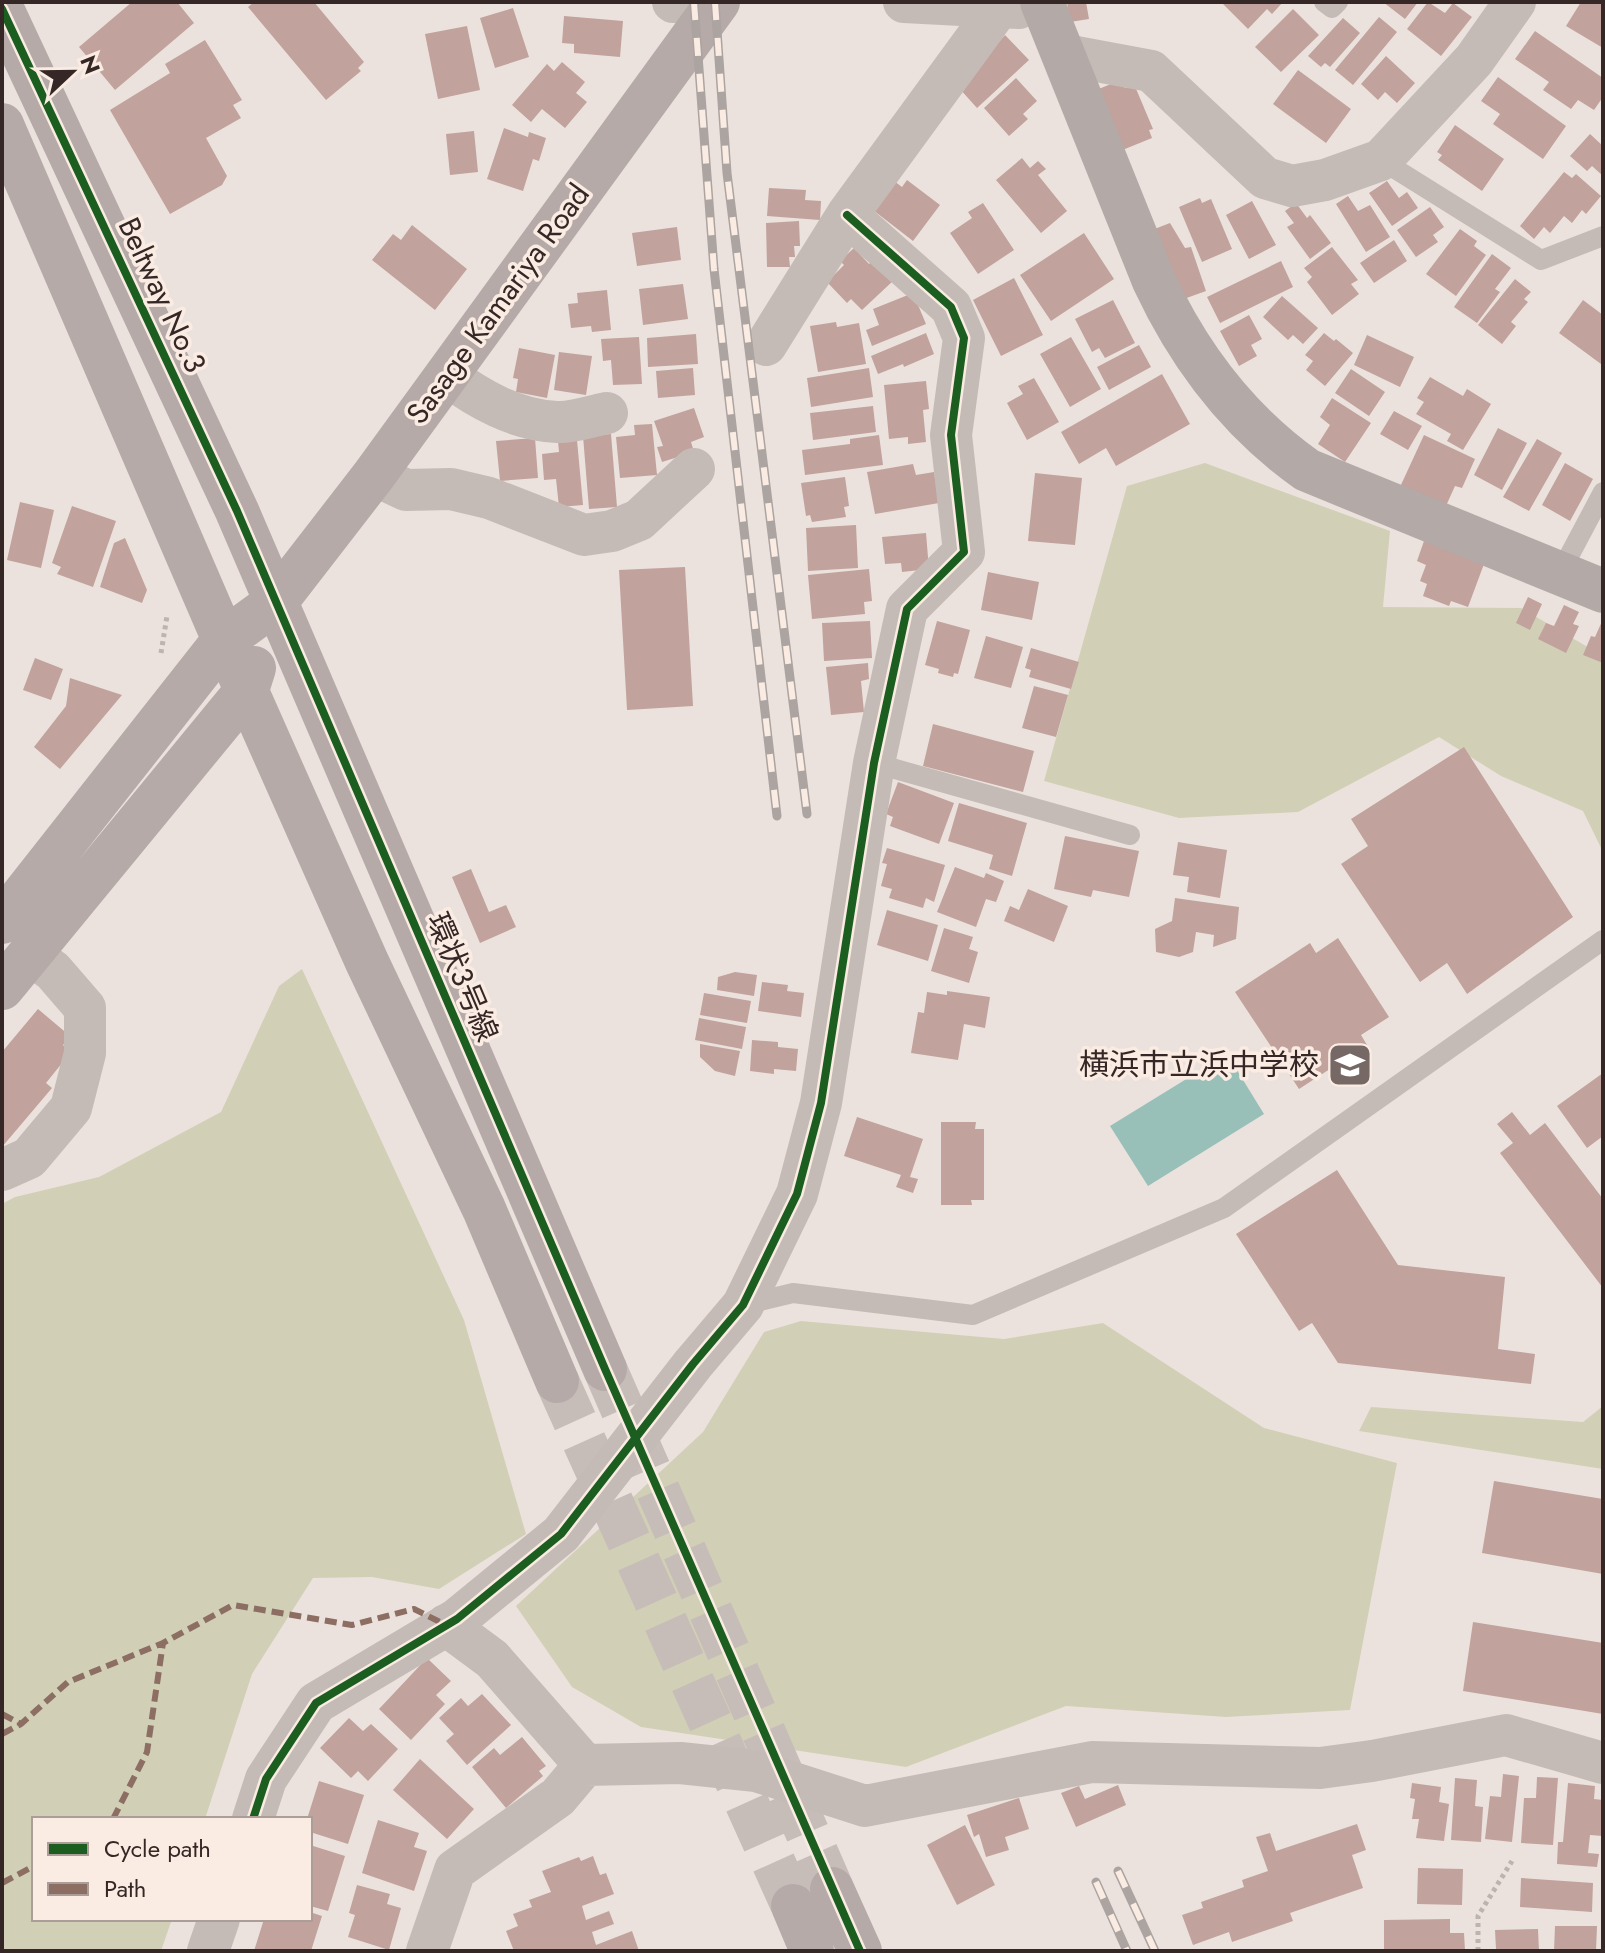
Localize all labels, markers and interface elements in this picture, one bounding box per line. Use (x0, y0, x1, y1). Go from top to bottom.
north arrow (32, 32, 112, 112)
text: N (72, 50, 109, 79)
street label: Sasage Kamariya Road (396, 175, 600, 433)
street label: Beltway No.3 (108, 210, 217, 379)
street label: 環状3号線 (416, 906, 509, 1048)
school or university icon: 横浜市立浜中学校 (1326, 1041, 1374, 1089)
place label: 横浜市立浜中学校 (1079, 1043, 1319, 1086)
legend (32, 1817, 312, 1921)
text: Cycle path (104, 1831, 211, 1866)
text: Path (104, 1871, 146, 1906)

